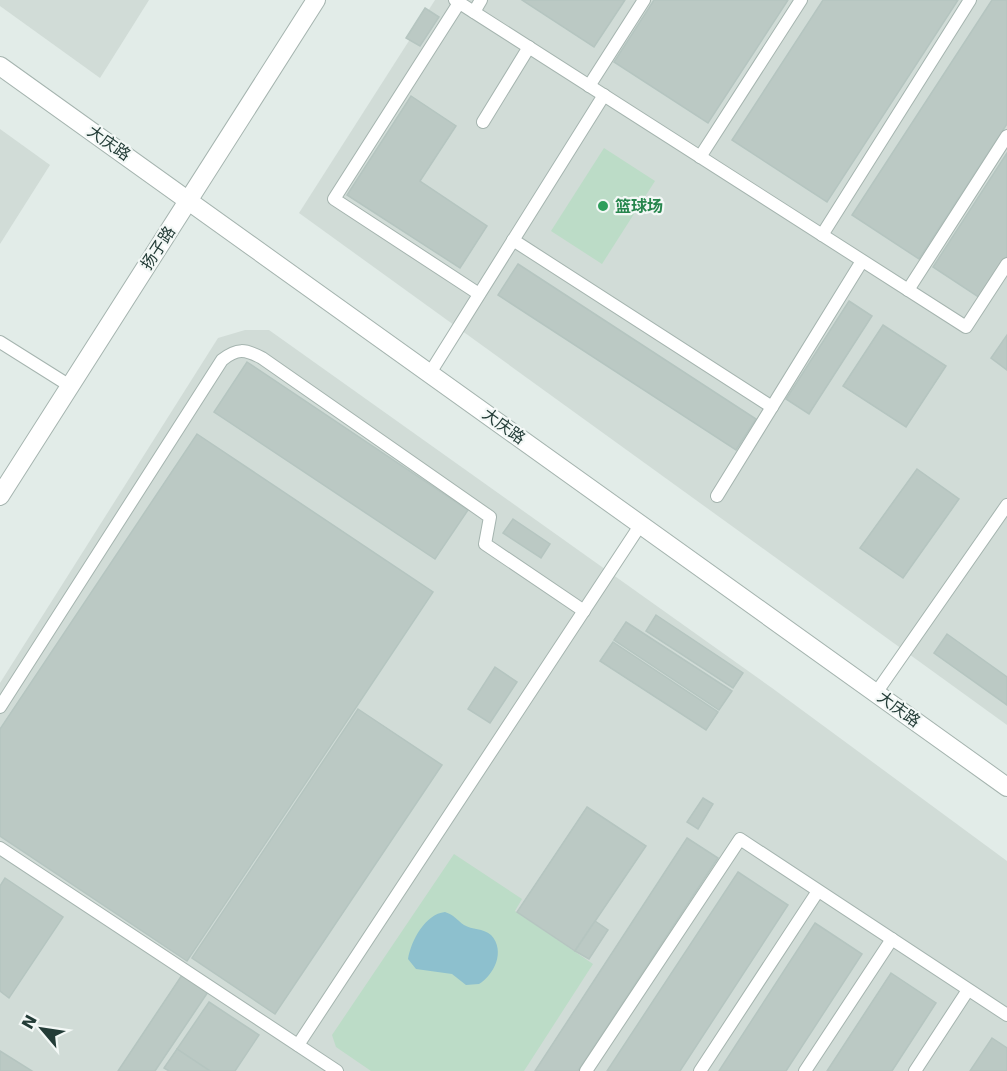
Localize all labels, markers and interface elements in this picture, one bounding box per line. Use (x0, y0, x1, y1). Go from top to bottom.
street label: 大庆路 (84, 121, 134, 165)
place label: 篮球场 (615, 197, 663, 216)
marker: 篮球场 (596, 199, 610, 213)
street label: 扬子路 (137, 223, 179, 273)
street label: 大庆路 (479, 404, 529, 448)
street label: 大庆路 (874, 687, 924, 731)
north arrow (12, 999, 72, 1059)
text: N (18, 1012, 41, 1032)

